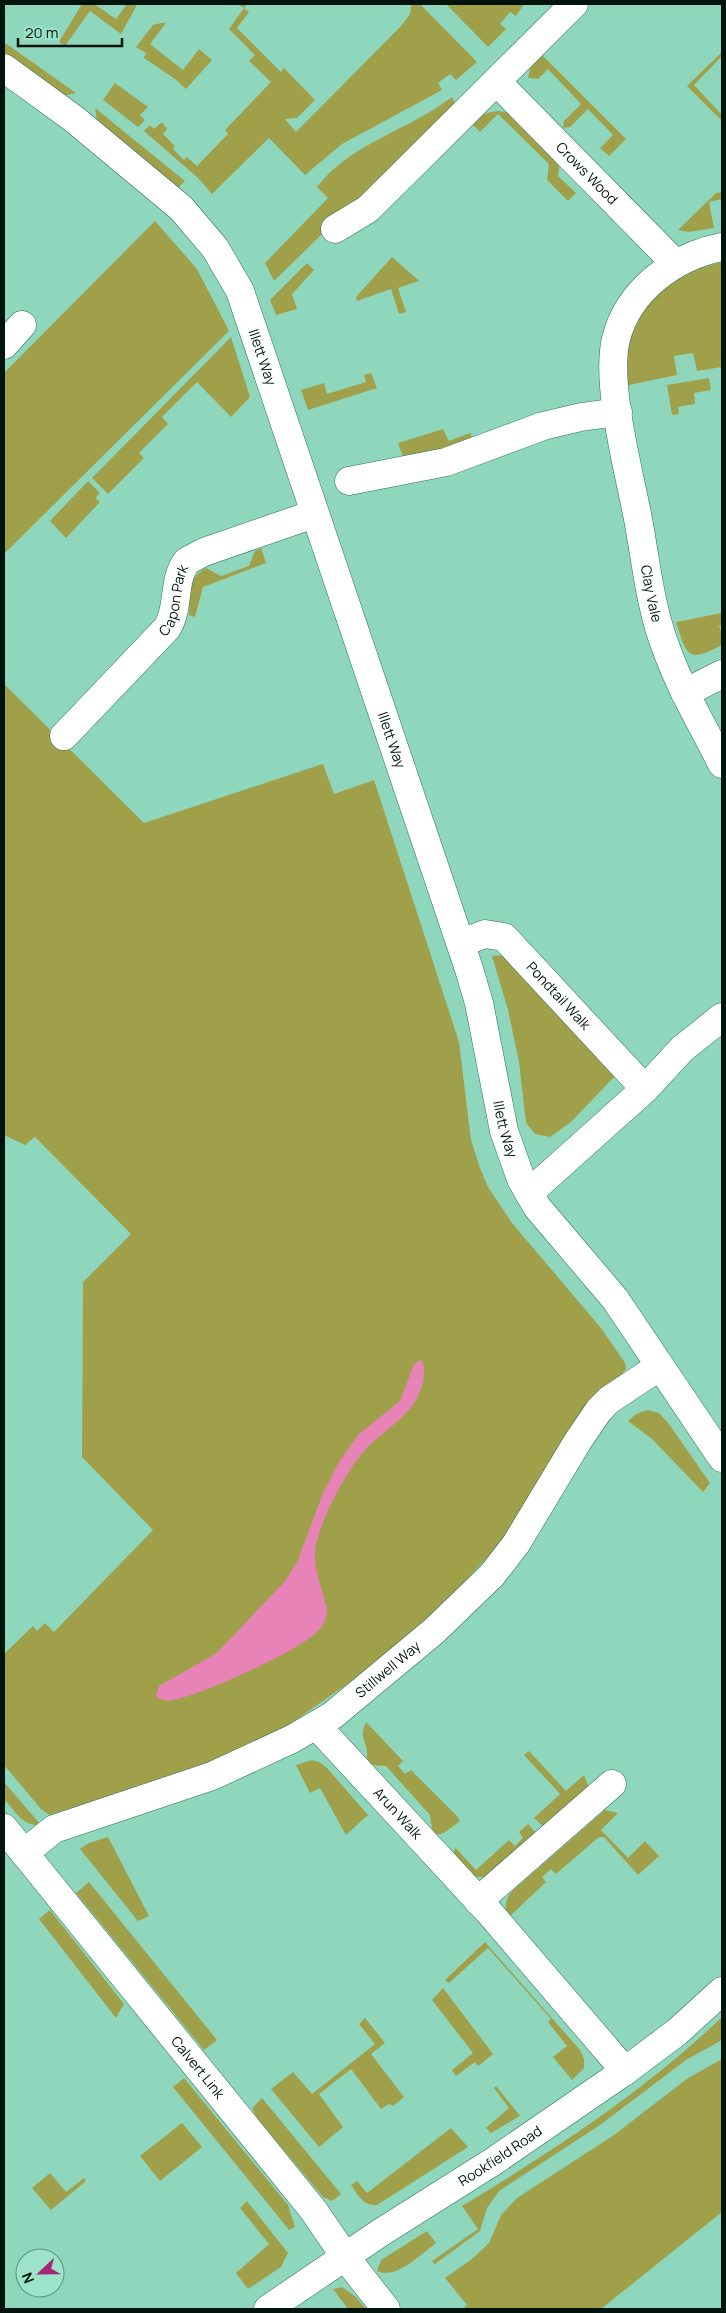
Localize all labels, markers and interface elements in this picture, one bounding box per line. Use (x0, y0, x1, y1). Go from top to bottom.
scale bar (18, 15, 121, 47)
text: 20 m (25, 22, 58, 43)
street label: Crows Wood (552, 137, 622, 208)
street label: Illett Way (245, 326, 281, 388)
street label: Capon Park (154, 560, 193, 640)
street label: Clay Vale (637, 563, 667, 624)
street label: Illett Way (374, 709, 411, 771)
street label: Pondtail Walk (522, 957, 596, 1034)
street label: Illett Way (489, 1099, 523, 1161)
street label: Stillwell Way (351, 1636, 425, 1702)
street label: Arun Walk (369, 1783, 428, 1844)
street label: Calvert Link (167, 2032, 230, 2103)
street label: Rookfield Road (454, 2121, 545, 2190)
north arrow (15, 2248, 65, 2298)
text: N (17, 2270, 38, 2286)

